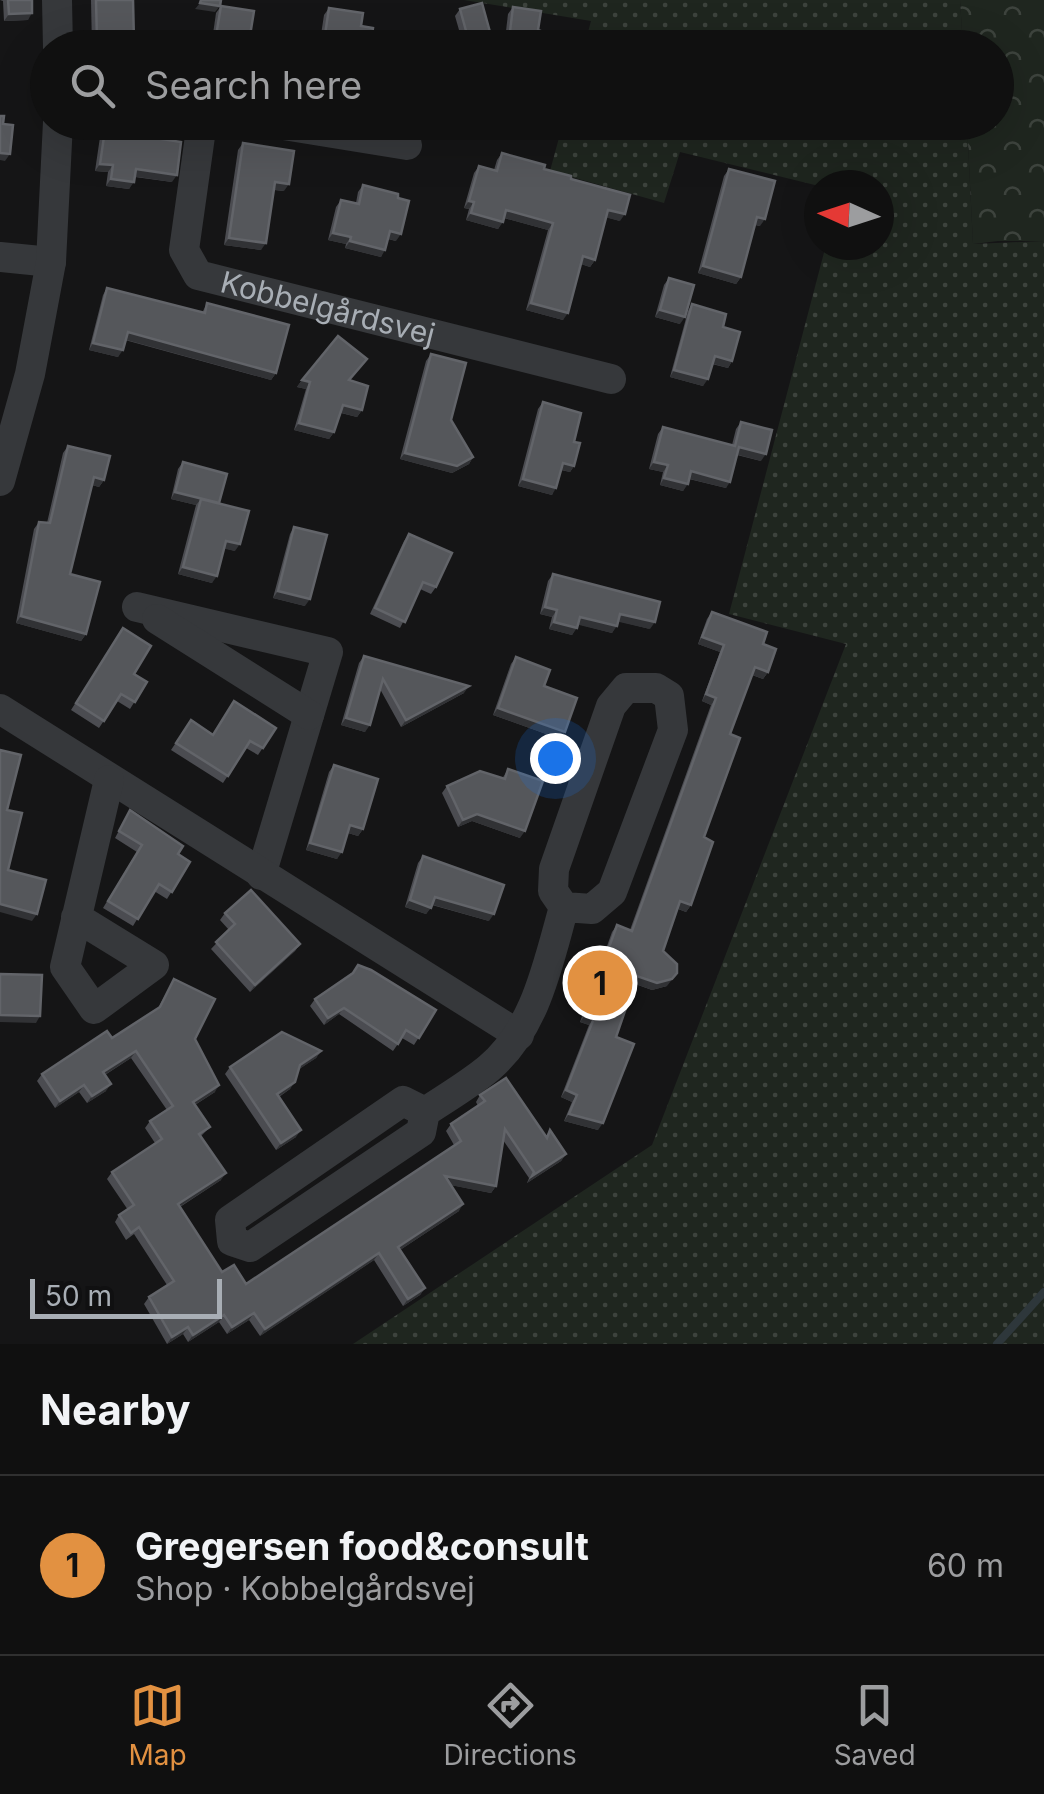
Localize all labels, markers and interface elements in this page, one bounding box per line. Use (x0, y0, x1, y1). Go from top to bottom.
search box (30, 30, 1014, 140)
icon: search (65, 58, 120, 113)
text: Search here (145, 62, 362, 108)
north arrow (804, 170, 894, 260)
street label: Kobbelgårdsvej (217, 263, 439, 352)
your location (530, 733, 581, 784)
pin: 1 (568, 946, 632, 1020)
scale bar (30, 1274, 222, 1318)
text: 50 m (45, 1279, 112, 1313)
text: Nearby (40, 1384, 191, 1435)
text: Gregersen food&consult (135, 1523, 589, 1569)
text: 1 (66, 1546, 79, 1585)
text: 60 m (927, 1546, 1004, 1585)
text: Shop · Kobbelgårdsvej (135, 1569, 475, 1608)
tab: Map (128, 1678, 187, 1772)
tab: Directions (443, 1678, 577, 1772)
tab: Saved (834, 1678, 916, 1772)

